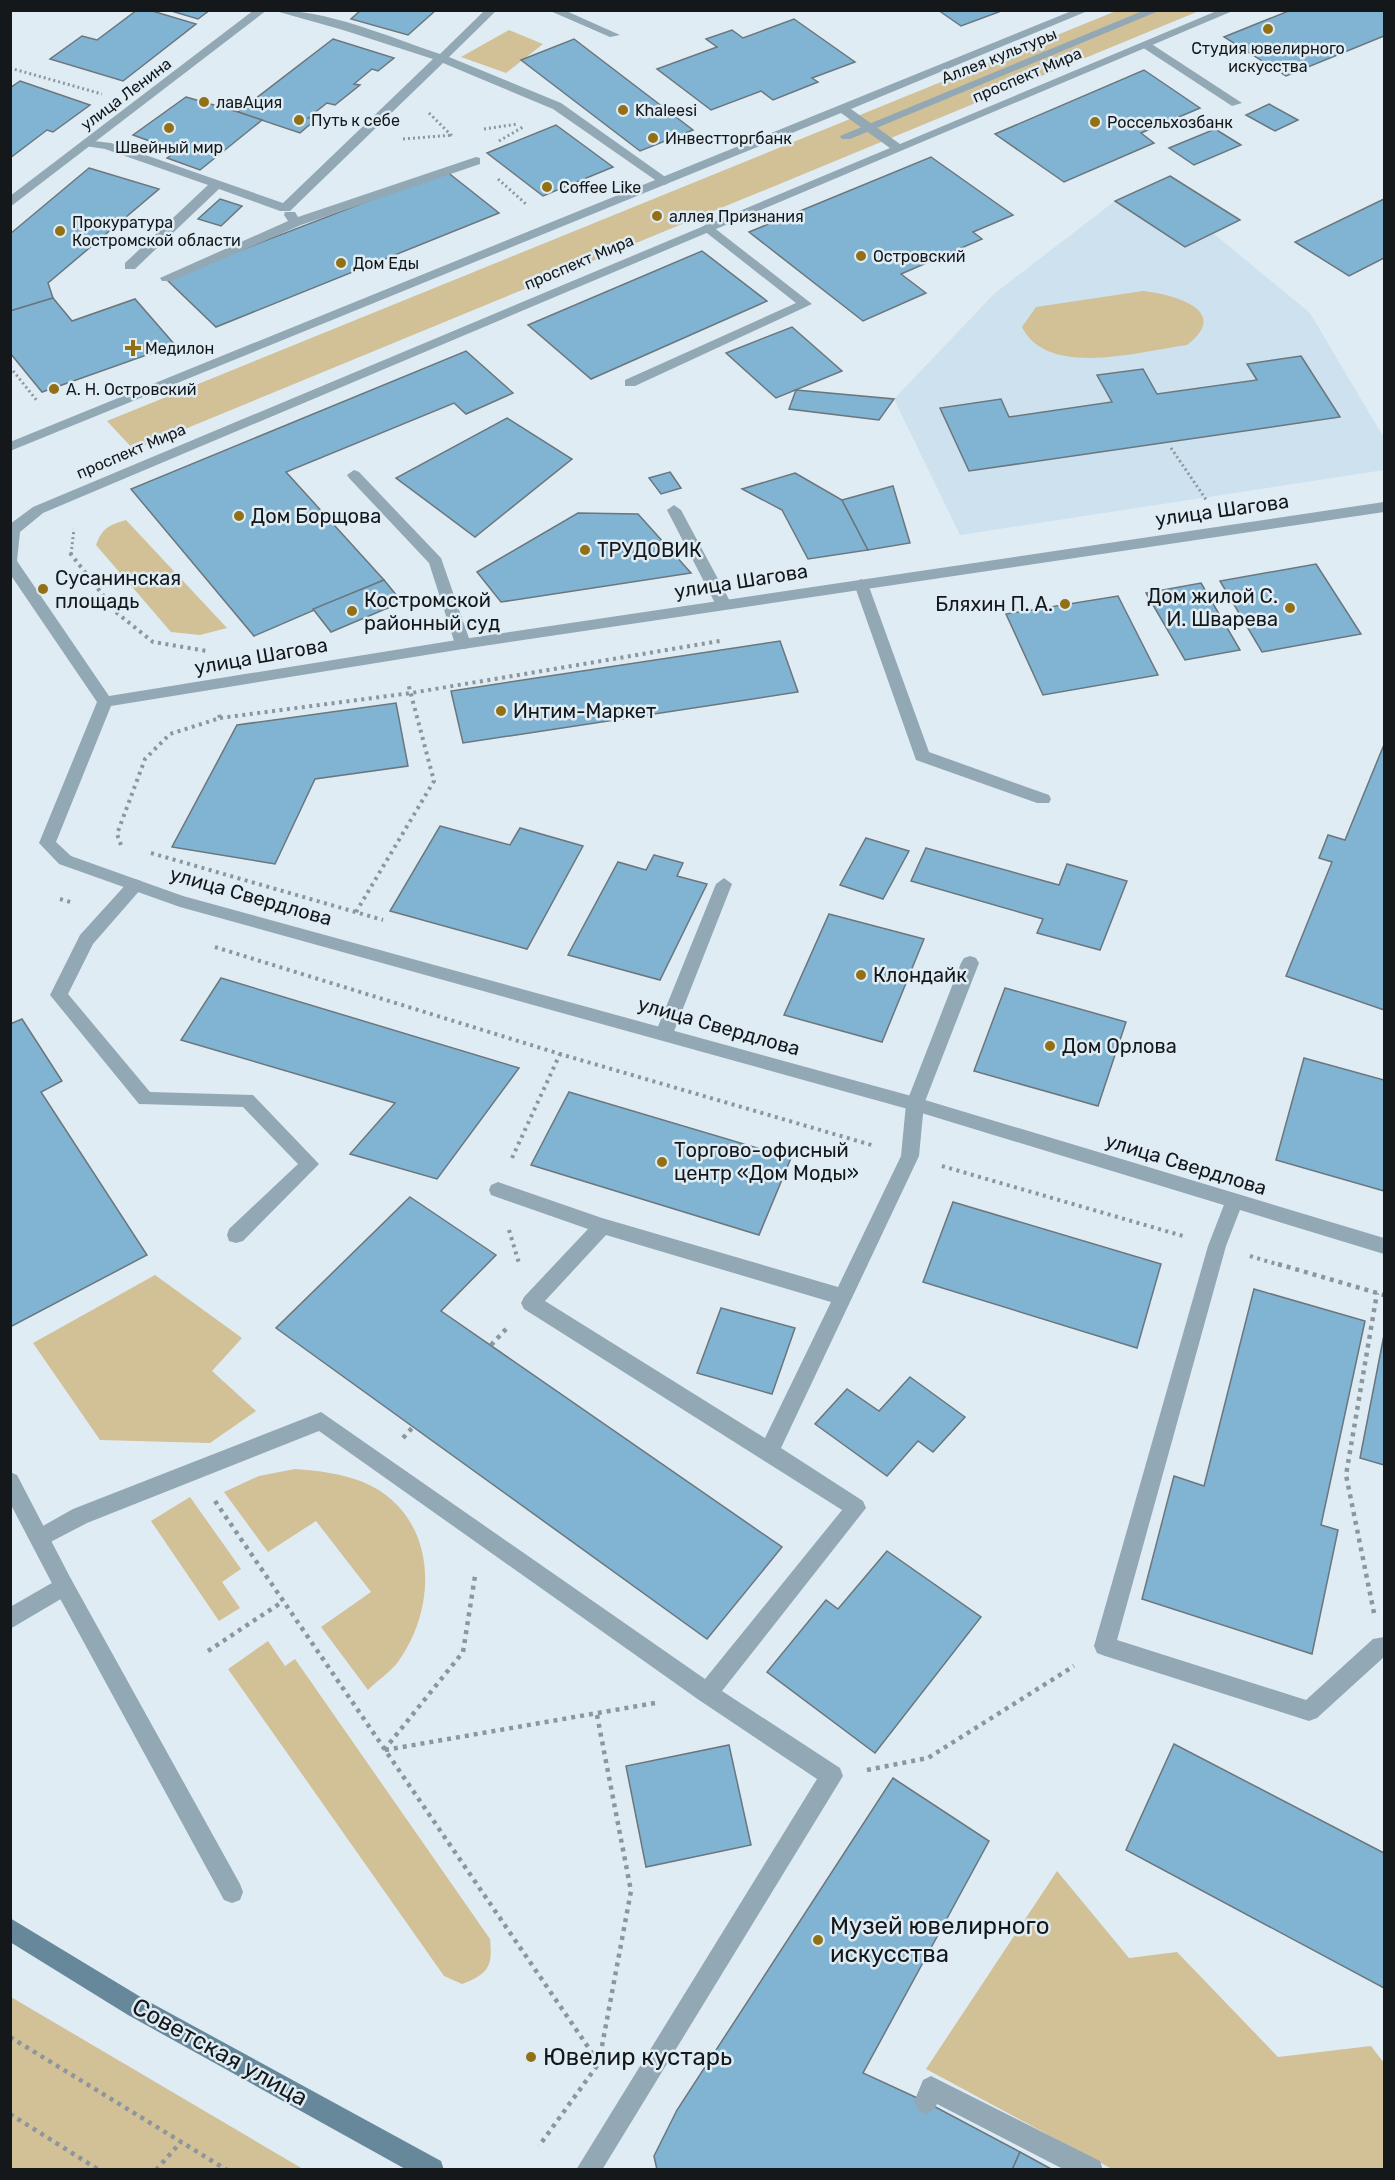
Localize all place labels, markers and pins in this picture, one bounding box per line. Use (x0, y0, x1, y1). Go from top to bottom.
marker: Студия ювелирного искусства (1261, 22, 1275, 36)
place label: Студия ювелирного искусства (1191, 39, 1345, 76)
place label: лавАция (216, 93, 282, 112)
marker: лавАция (197, 95, 211, 109)
place label: Khaleesi (635, 101, 697, 120)
marker: Khaleesi (616, 103, 630, 117)
place label: Путь к себе (311, 111, 400, 130)
marker: Путь к себе (292, 113, 306, 127)
place label: Россельхозбанк (1107, 113, 1233, 132)
marker: Россельхозбанк (1088, 115, 1102, 129)
marker: Швейный мир (162, 121, 176, 135)
place label: Инвестторгбанк (665, 129, 792, 148)
marker: Инвестторгбанк (646, 131, 660, 145)
place label: Швейный мир (115, 138, 223, 157)
place label: Coffee Like (559, 178, 641, 197)
marker: Coffee Like (540, 180, 554, 194)
place label: аллея Признания (669, 207, 804, 226)
marker: аллея Признания (650, 209, 664, 223)
place label: Прокуратура Костромской области (72, 213, 241, 250)
marker: Прокуратура Костромской области (53, 224, 67, 238)
place label: Островский (873, 247, 965, 266)
marker: Островский (854, 249, 868, 263)
place label: Дом Еды (353, 254, 419, 273)
marker: Дом Еды (334, 256, 348, 270)
place label: Медилон (145, 339, 214, 358)
marker: Медилон (126, 341, 140, 355)
place label: А. Н. Островский (66, 380, 196, 399)
marker: А. Н. Островский (47, 382, 61, 396)
place label: Дом Борщова (251, 504, 381, 528)
marker: Дом Борщова (232, 509, 246, 523)
place label: ТРУДОВИК (597, 538, 702, 562)
marker: ТРУДОВИК (578, 543, 592, 557)
place label: Сусанинская площадь (55, 566, 181, 613)
marker: Сусанинская площадь (36, 582, 50, 596)
place label: Дом жилой С. И. Шварева (1147, 584, 1278, 631)
place label: Костромской районный суд (364, 588, 500, 635)
place label: Бляхин П. А. (935, 592, 1053, 616)
marker: Бляхин П. А. (1058, 597, 1072, 611)
marker: Дом жилой С. И. Шварева (1283, 601, 1297, 615)
marker: Костромской районный суд (345, 604, 359, 618)
place label: Интим-Маркет (513, 699, 656, 723)
marker: Интим-Маркет (494, 704, 508, 718)
place label: Клондайк (873, 963, 967, 987)
marker: Клондайк (854, 968, 868, 982)
place label: Дом Орлова (1062, 1034, 1177, 1058)
marker: Дом Орлова (1043, 1039, 1057, 1053)
place label: Торгово-офисный центр «Дом Моды» (674, 1138, 859, 1185)
marker: Торгово-офисный центр «Дом Моды» (655, 1155, 669, 1169)
place label: Музей ювелирного искусства (830, 1912, 1049, 1968)
marker: Музей ювелирного искусства (811, 1933, 825, 1947)
place label: Ювелир кустарь (543, 2043, 732, 2071)
marker: Ювелир кустарь (524, 2050, 538, 2064)

